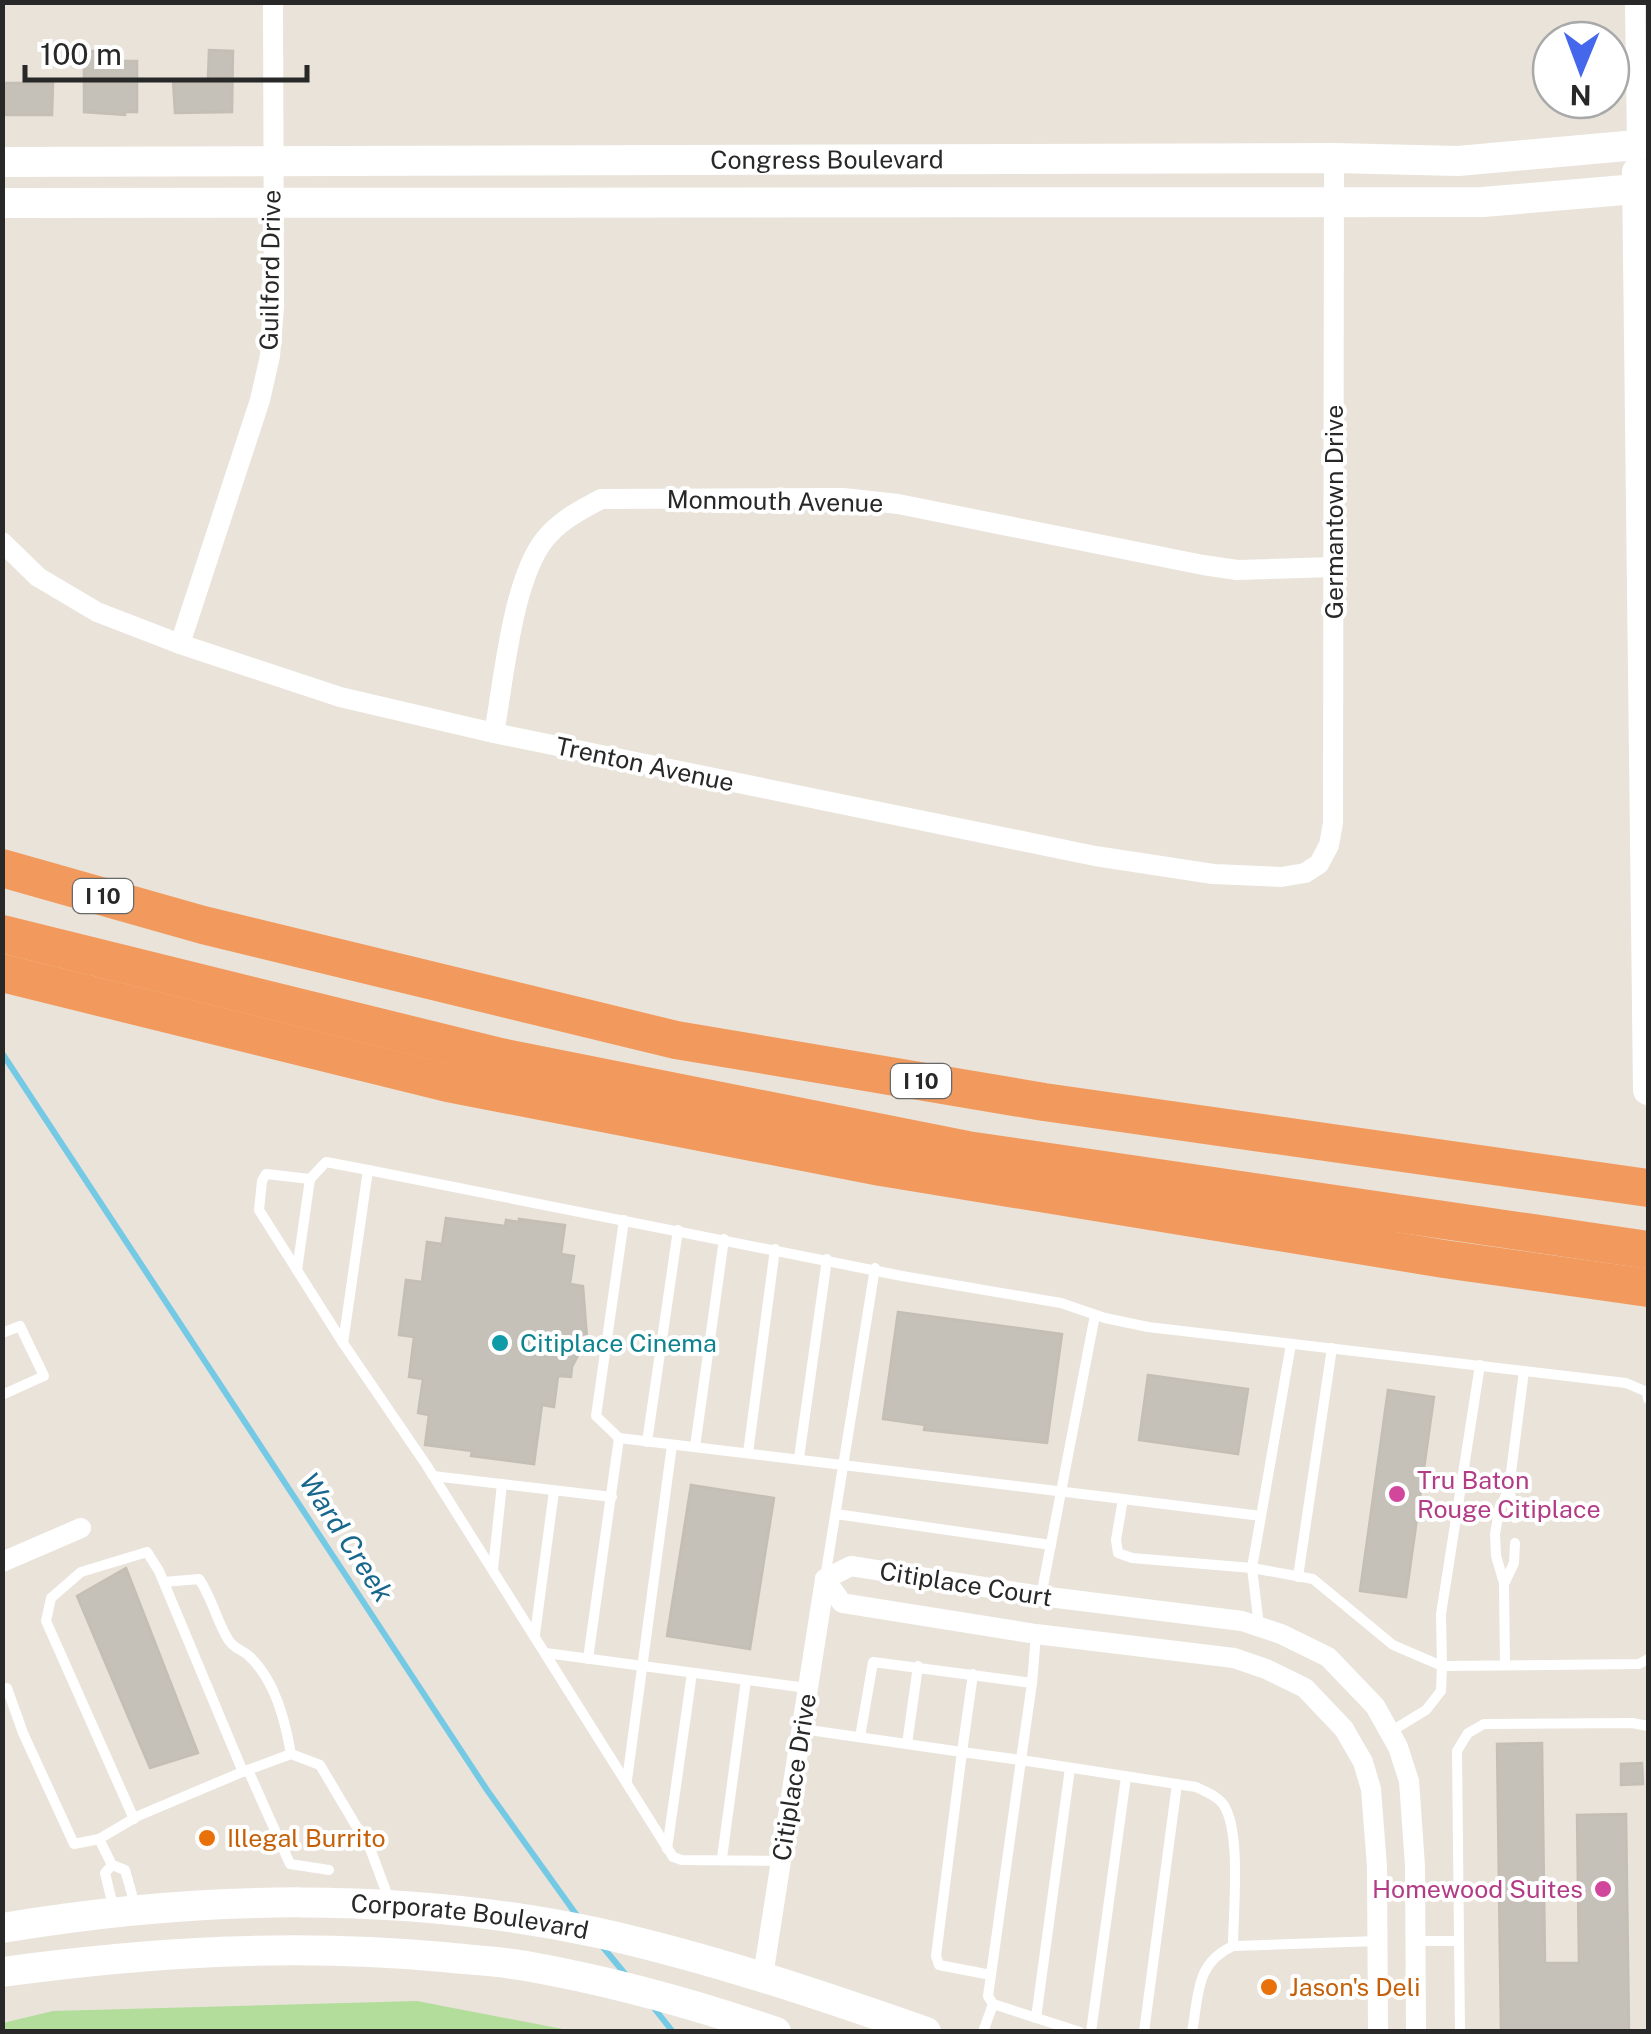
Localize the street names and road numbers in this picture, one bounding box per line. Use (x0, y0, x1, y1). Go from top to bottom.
street label: Congress Boulevard (710, 144, 944, 175)
street label: Guilford Drive (254, 189, 286, 351)
street label: Germantown Drive (1319, 405, 1349, 619)
street label: Monmouth Avenue (666, 484, 884, 518)
street label: Trenton Avenue (553, 730, 737, 798)
road number: I 10 (73, 879, 133, 913)
road number: I 10 (891, 1064, 951, 1098)
street label: Citiplace Court (878, 1556, 1054, 1612)
street label: Citiplace Drive (766, 1691, 822, 1863)
street label: Corporate Boulevard (350, 1888, 591, 1945)

